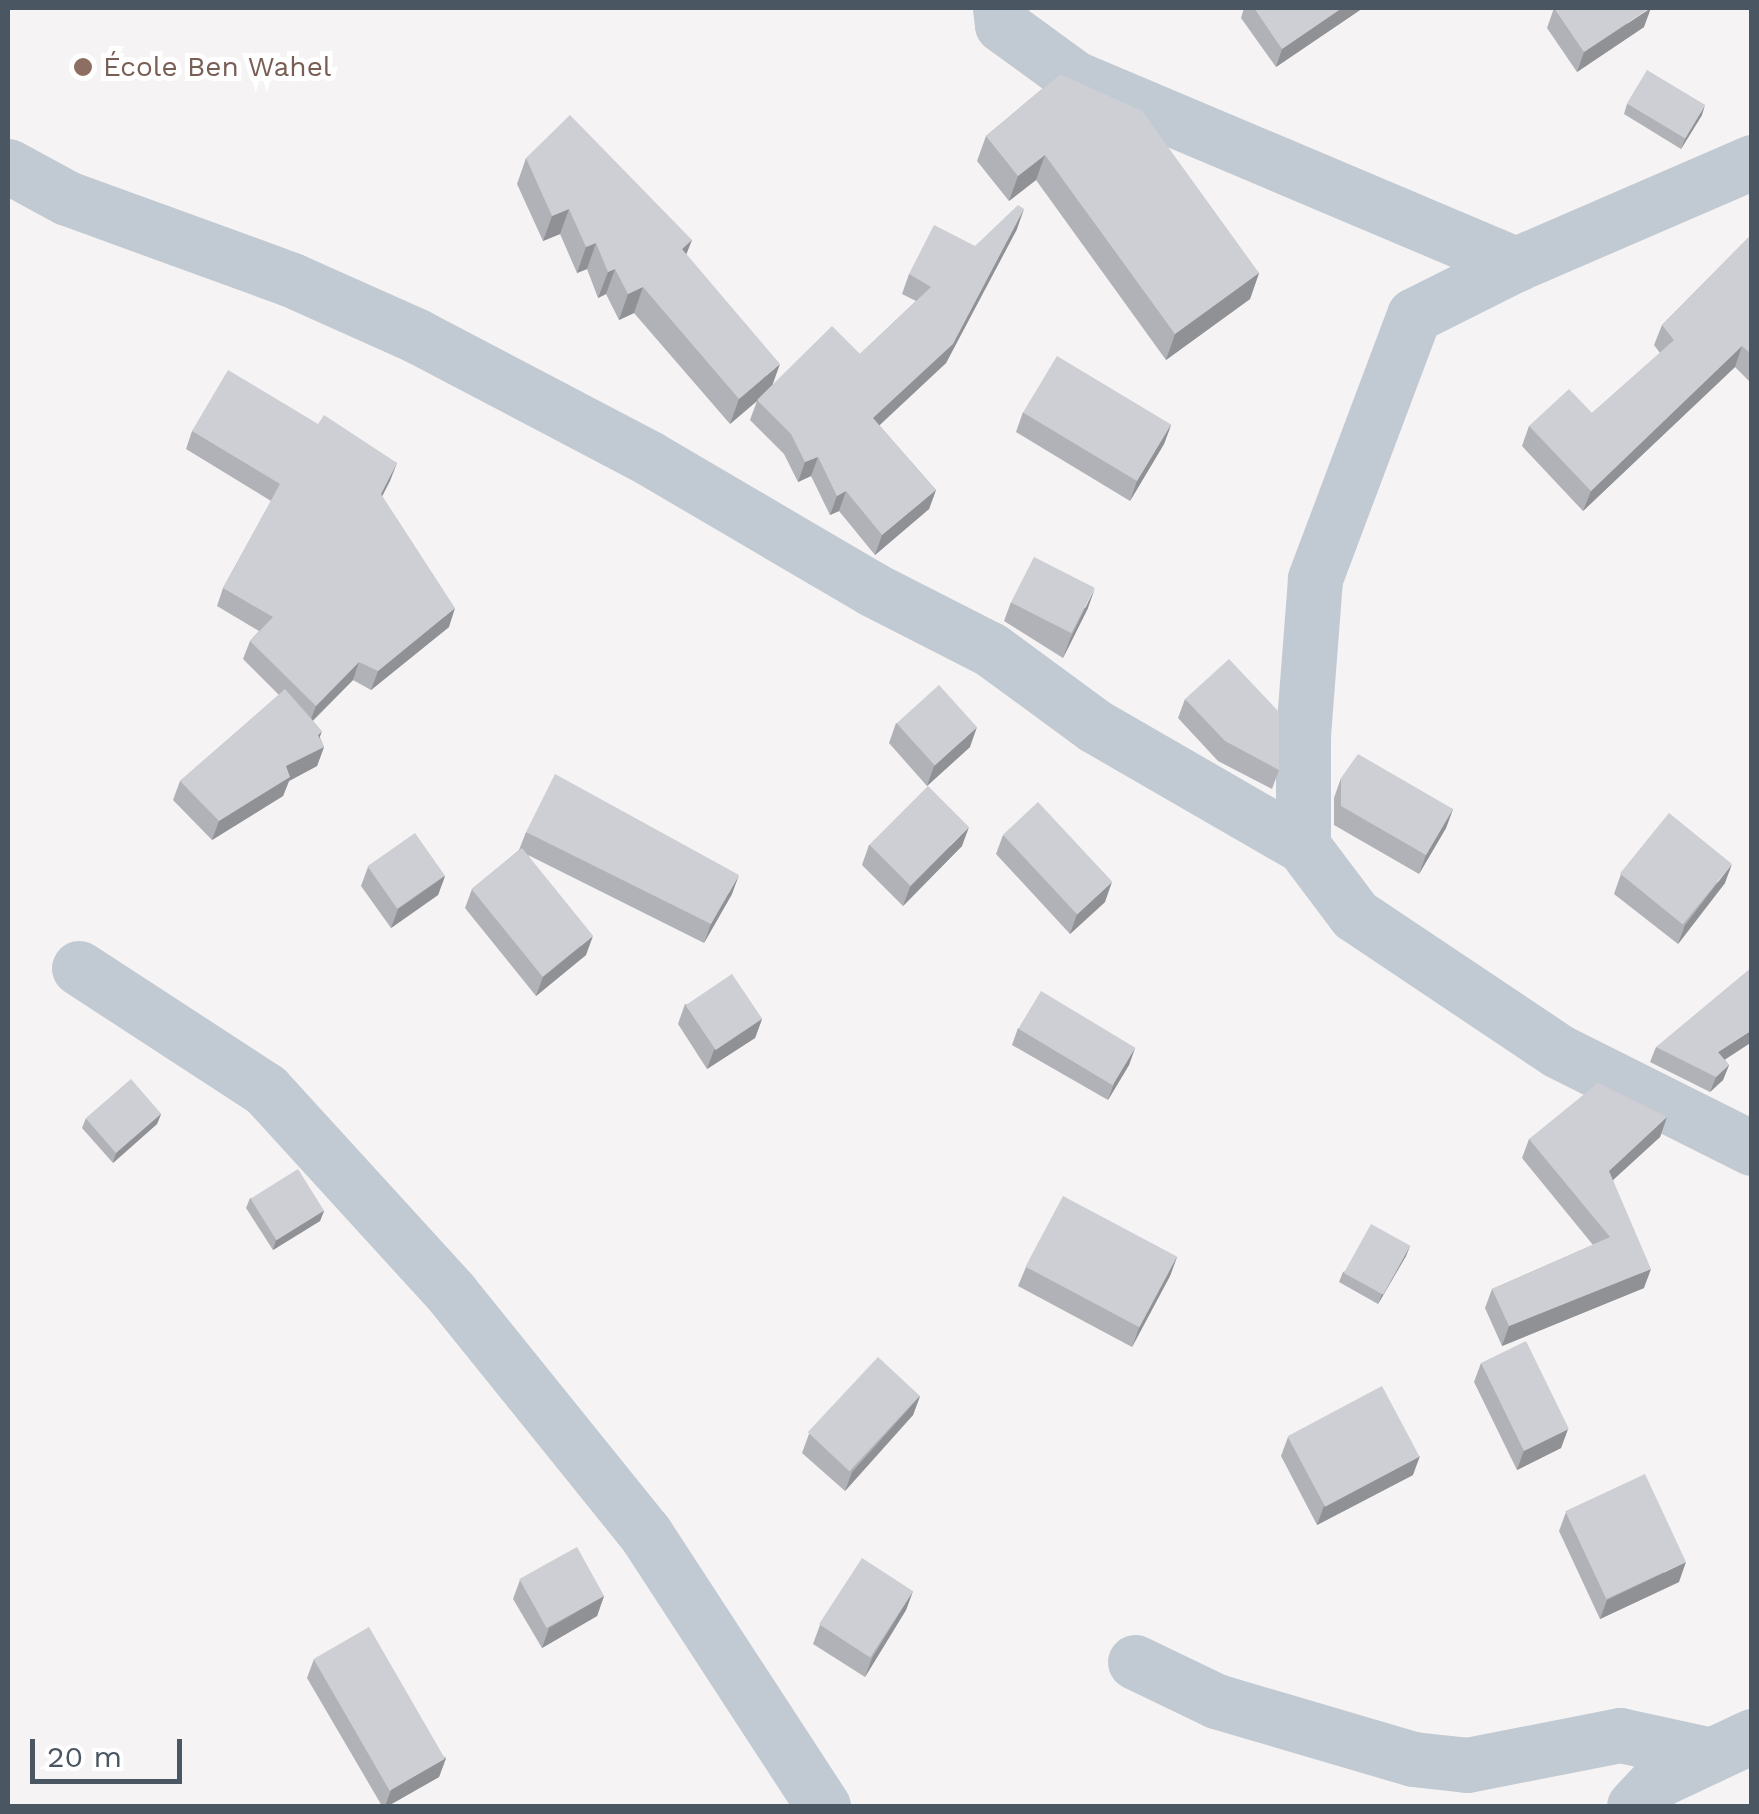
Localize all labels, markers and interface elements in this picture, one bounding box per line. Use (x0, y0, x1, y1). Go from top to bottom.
place label: École Ben Wahel (103, 50, 332, 84)
marker: École Ben Wahel (72, 56, 94, 78)
scale bar (35, 1719, 188, 1781)
text: 20 m (47, 1739, 122, 1774)

